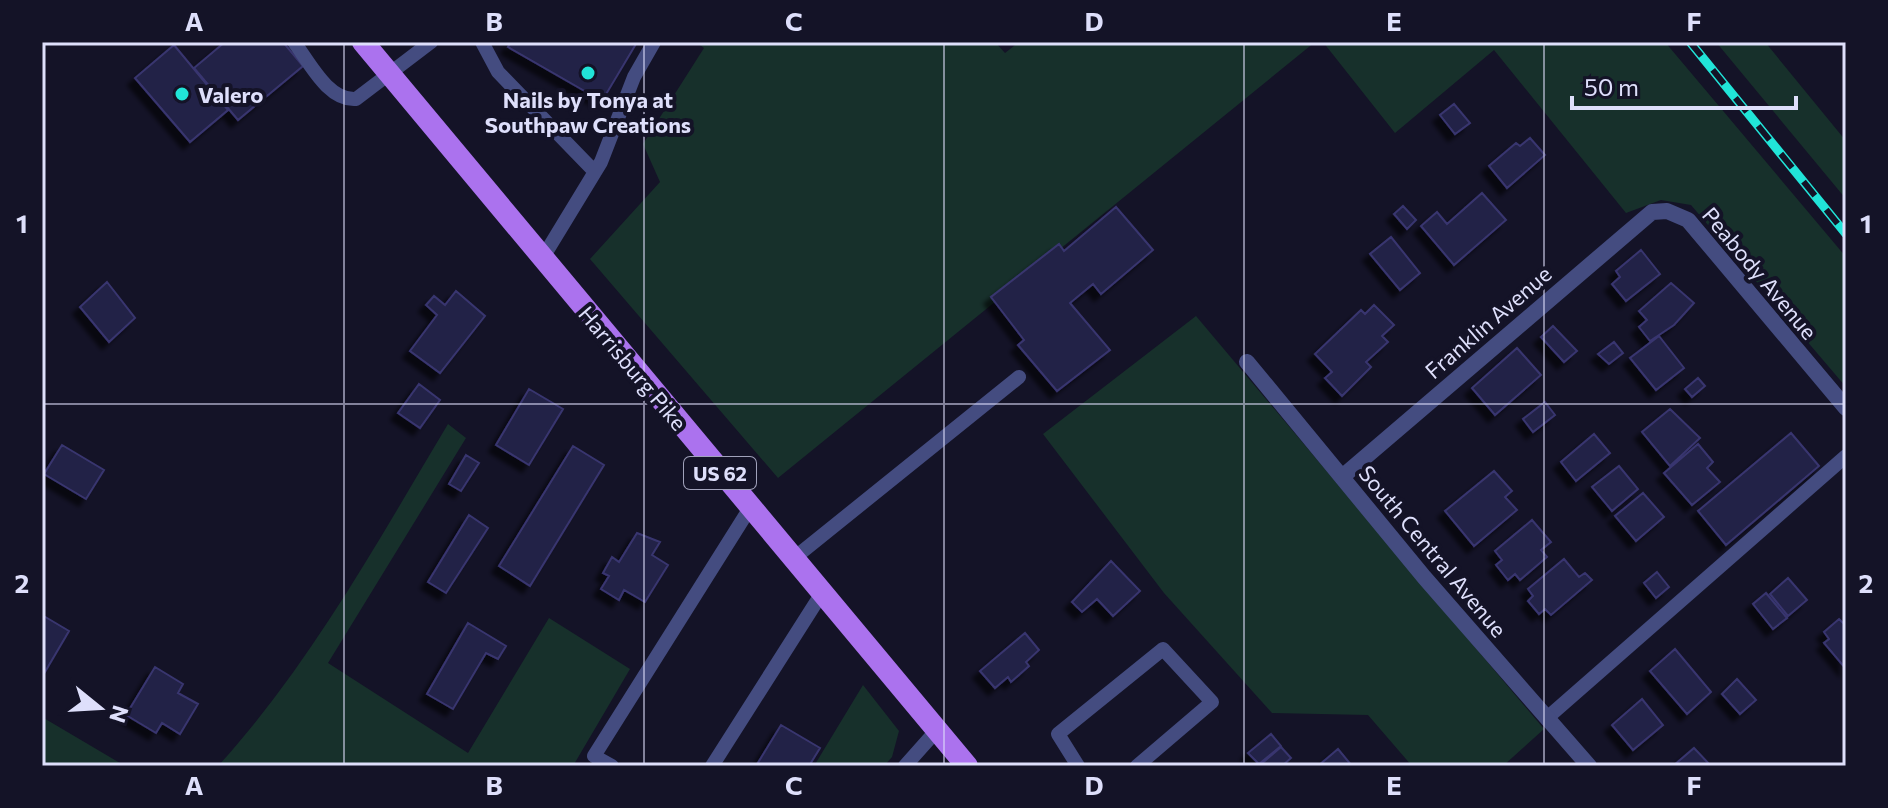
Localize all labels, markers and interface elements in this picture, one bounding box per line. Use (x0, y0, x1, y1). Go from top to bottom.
text: A (185, 5, 204, 36)
text: B (485, 5, 503, 36)
text: C (785, 5, 803, 36)
text: D (1084, 5, 1104, 36)
text: E (1386, 5, 1402, 36)
text: F (1686, 5, 1702, 36)
scale bar (1572, 60, 1796, 110)
marker: Nails by Tonya at Southpaw Creations (579, 64, 597, 82)
text: 50 m (1584, 72, 1639, 101)
place label: Valero (198, 81, 263, 108)
marker: Valero (173, 85, 191, 103)
place label: Nails by Tonya at Southpaw Creations (485, 86, 691, 138)
street label: Peabody Avenue (1697, 201, 1823, 345)
text: 1 (16, 207, 28, 238)
text: 1 (1860, 207, 1872, 238)
street label: Franklin Avenue (1419, 260, 1557, 384)
street label: Harrisburg Pike (573, 300, 693, 436)
road number: US 62 (684, 457, 756, 489)
street label: South Central Avenue (1353, 460, 1513, 642)
text: 2 (15, 567, 29, 598)
text: 2 (1859, 567, 1873, 598)
north arrow (60, 668, 140, 748)
text: N (104, 702, 135, 726)
text: A (185, 769, 204, 800)
text: B (485, 769, 503, 800)
text: C (785, 769, 803, 800)
text: D (1084, 769, 1104, 800)
text: E (1386, 769, 1402, 800)
text: F (1686, 769, 1702, 800)

